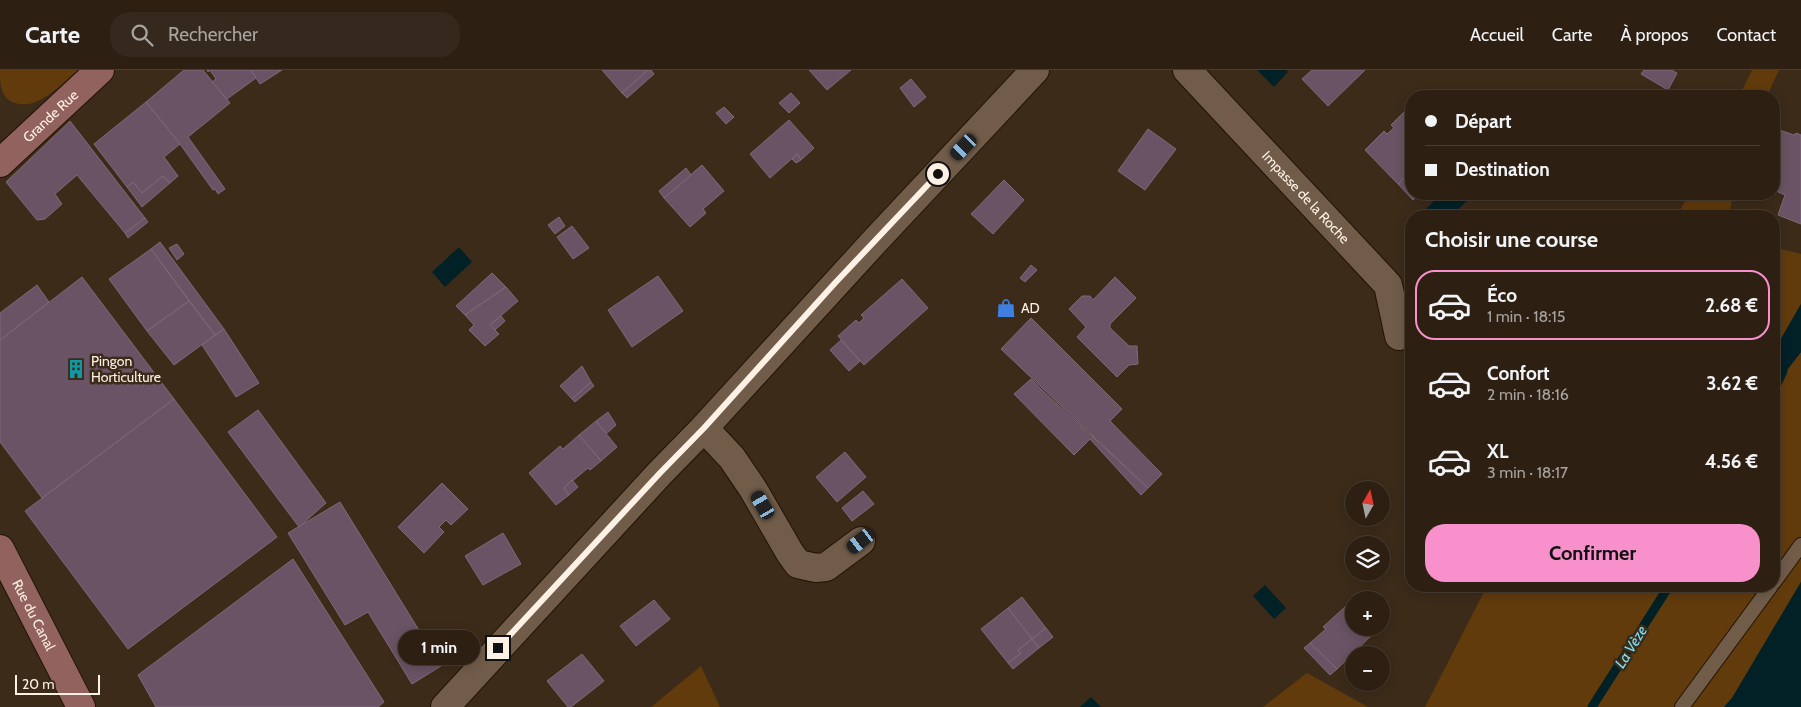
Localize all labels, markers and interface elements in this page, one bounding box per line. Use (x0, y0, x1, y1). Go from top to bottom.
search box (110, 12, 460, 57)
text: Carte (25, 20, 80, 49)
icon: search (128, 21, 156, 49)
text: Rechercher (168, 23, 258, 46)
text: Accueil (1470, 24, 1524, 46)
text: Carte (1552, 24, 1592, 46)
text: À propos (1620, 24, 1688, 46)
text: Contact (1716, 24, 1776, 46)
street label: Grande Rue (19, 86, 82, 146)
text: Départ (1455, 110, 1512, 133)
car (948, 131, 979, 163)
street label: Impasse de la Roche (1258, 147, 1354, 247)
text: Destination (1455, 158, 1550, 181)
route start (927, 163, 949, 185)
text: Choisir une course (1425, 226, 1598, 253)
icon: car (1427, 283, 1472, 328)
text: Éco (1487, 284, 1517, 307)
text: 2.68 € (1705, 294, 1758, 317)
shop icon: AD (995, 297, 1017, 319)
place label: AD (1021, 299, 1040, 317)
text: 1 min · 18:15 (1487, 307, 1565, 326)
place label: Pingon Horticulture (91, 352, 161, 386)
building icon: Pingon Horticulture (65, 358, 87, 380)
icon: car (1427, 361, 1472, 406)
text: Confort (1487, 362, 1550, 385)
text: 3.62 € (1706, 372, 1758, 395)
text: 2 min · 18:16 (1487, 385, 1569, 404)
icon: car (1427, 439, 1472, 484)
text: XL (1487, 440, 1508, 463)
text: 4.56 € (1705, 450, 1758, 473)
text: 3 min · 18:17 (1487, 463, 1568, 482)
north arrow (1345, 481, 1390, 526)
map controls (1345, 481, 1390, 691)
car (749, 488, 776, 522)
button: Confirmer (1425, 524, 1760, 582)
car (844, 526, 877, 556)
button: layers (1345, 536, 1390, 581)
street label: Rue du Canal (8, 576, 60, 654)
button: + (1345, 591, 1390, 636)
water label: La Vèze (1611, 622, 1651, 671)
callout: 1 min (398, 630, 480, 666)
route end (487, 637, 509, 659)
text: 1 min (421, 638, 457, 657)
button: − (1345, 646, 1390, 691)
scale bar (15, 672, 100, 695)
text: 20 m (22, 675, 55, 693)

